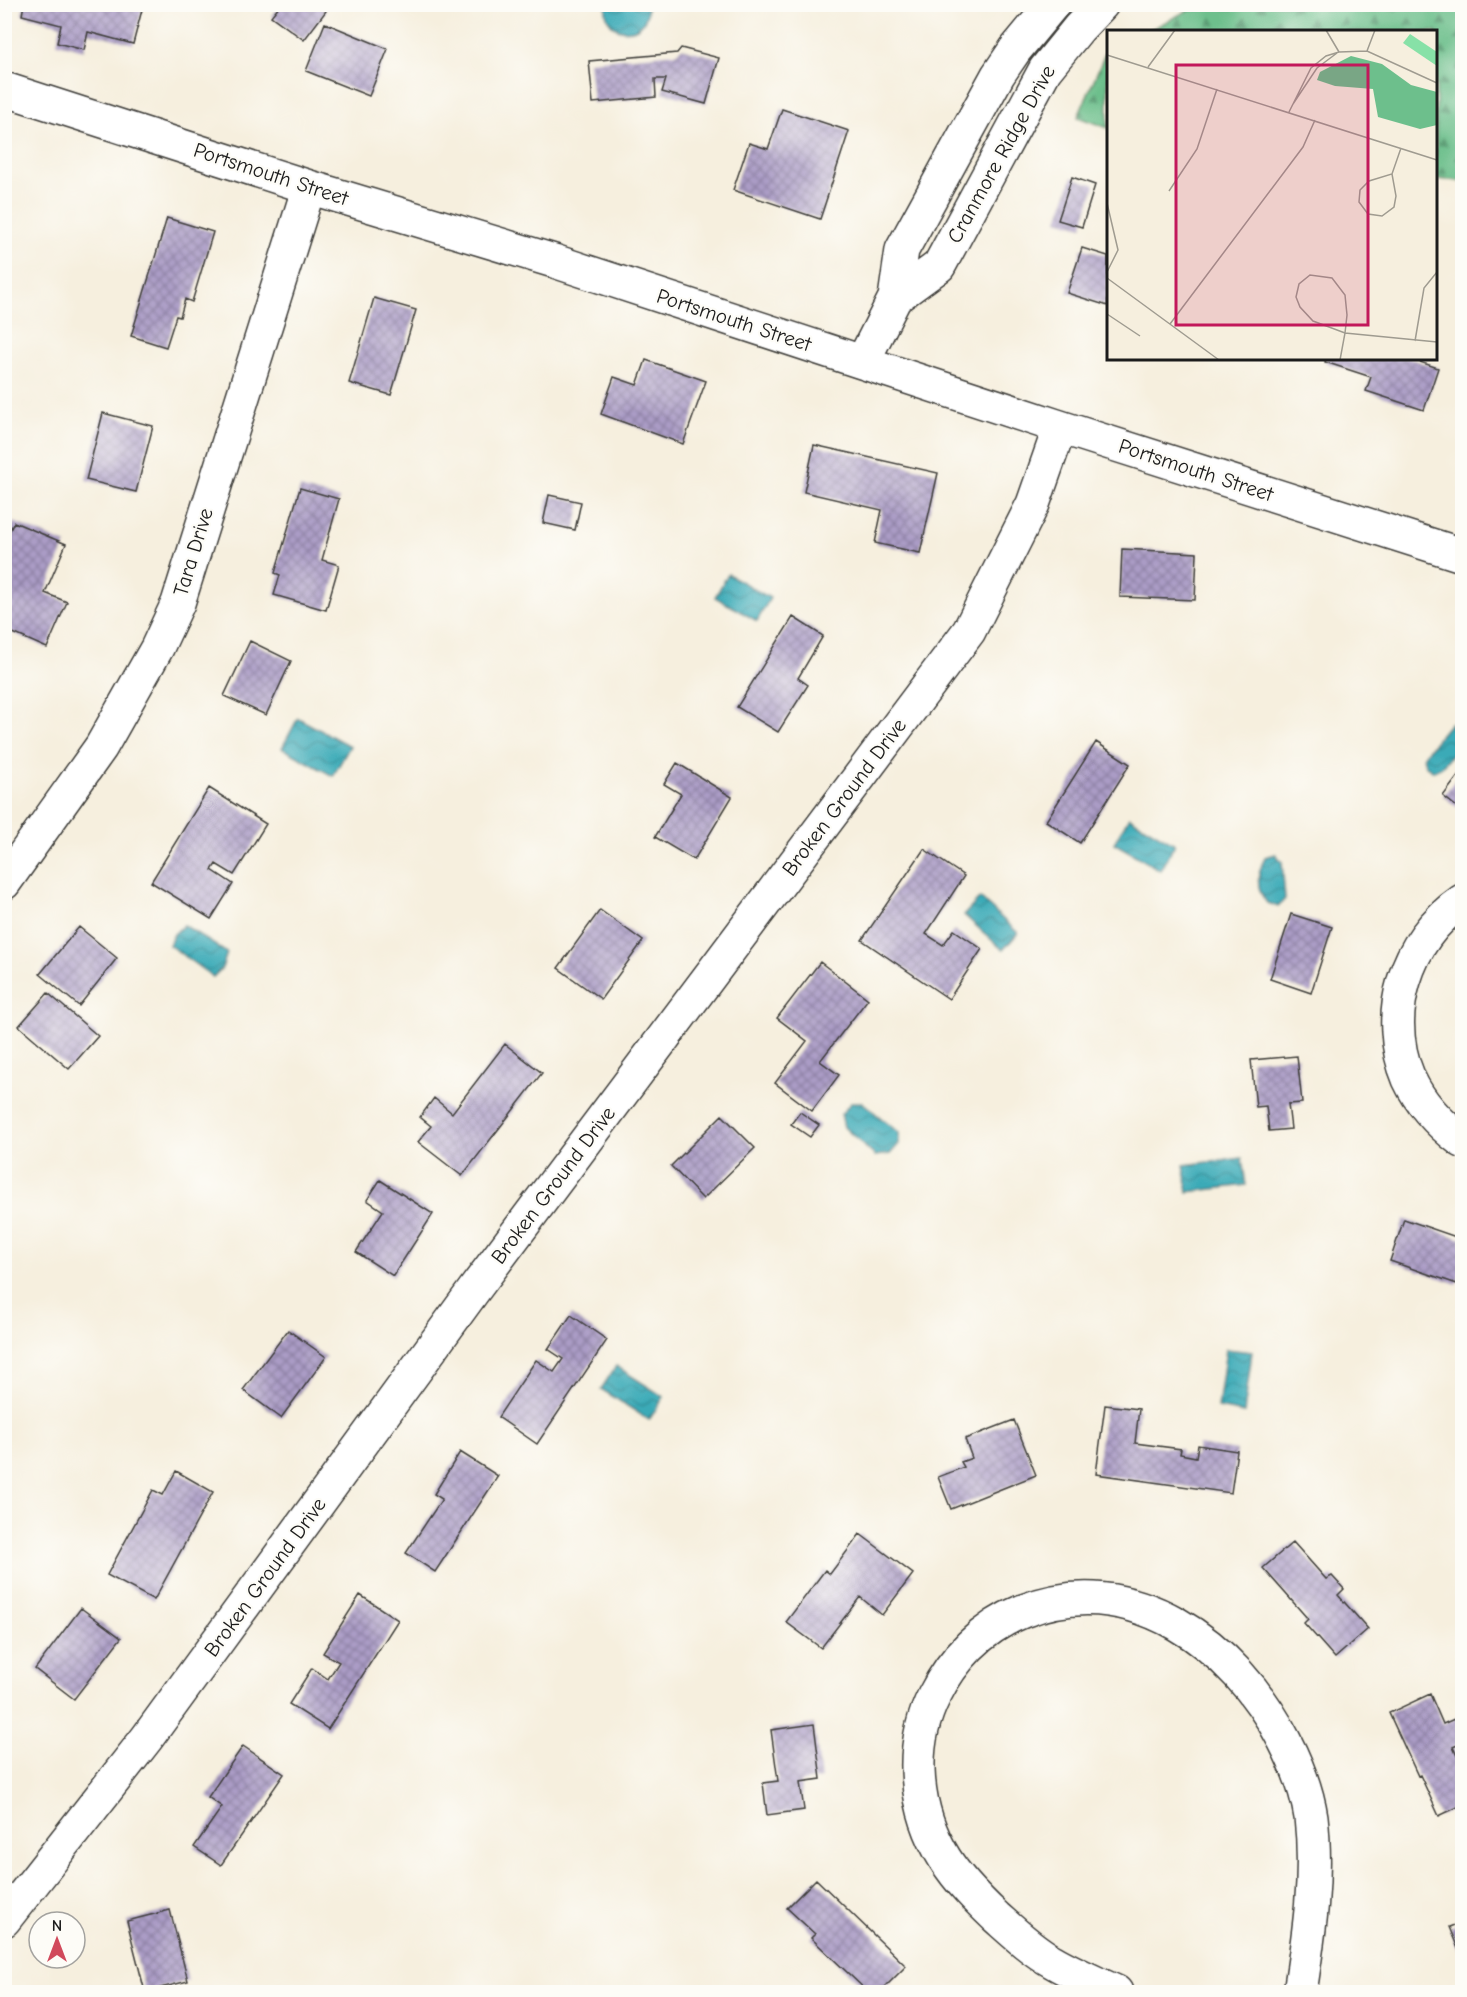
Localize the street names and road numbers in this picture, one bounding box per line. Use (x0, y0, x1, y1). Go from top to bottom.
street label: Cranmore Ridge Drive (942, 61, 1060, 247)
street label: Portsmouth Street (191, 138, 352, 211)
street label: Portsmouth Street (654, 284, 815, 357)
street label: Portsmouth Street (1116, 434, 1277, 507)
street label: Tara Drive (168, 505, 218, 599)
street label: Broken Ground Drive (777, 714, 911, 880)
street label: Broken Ground Drive (486, 1102, 620, 1268)
street label: Broken Ground Drive (199, 1493, 331, 1661)

